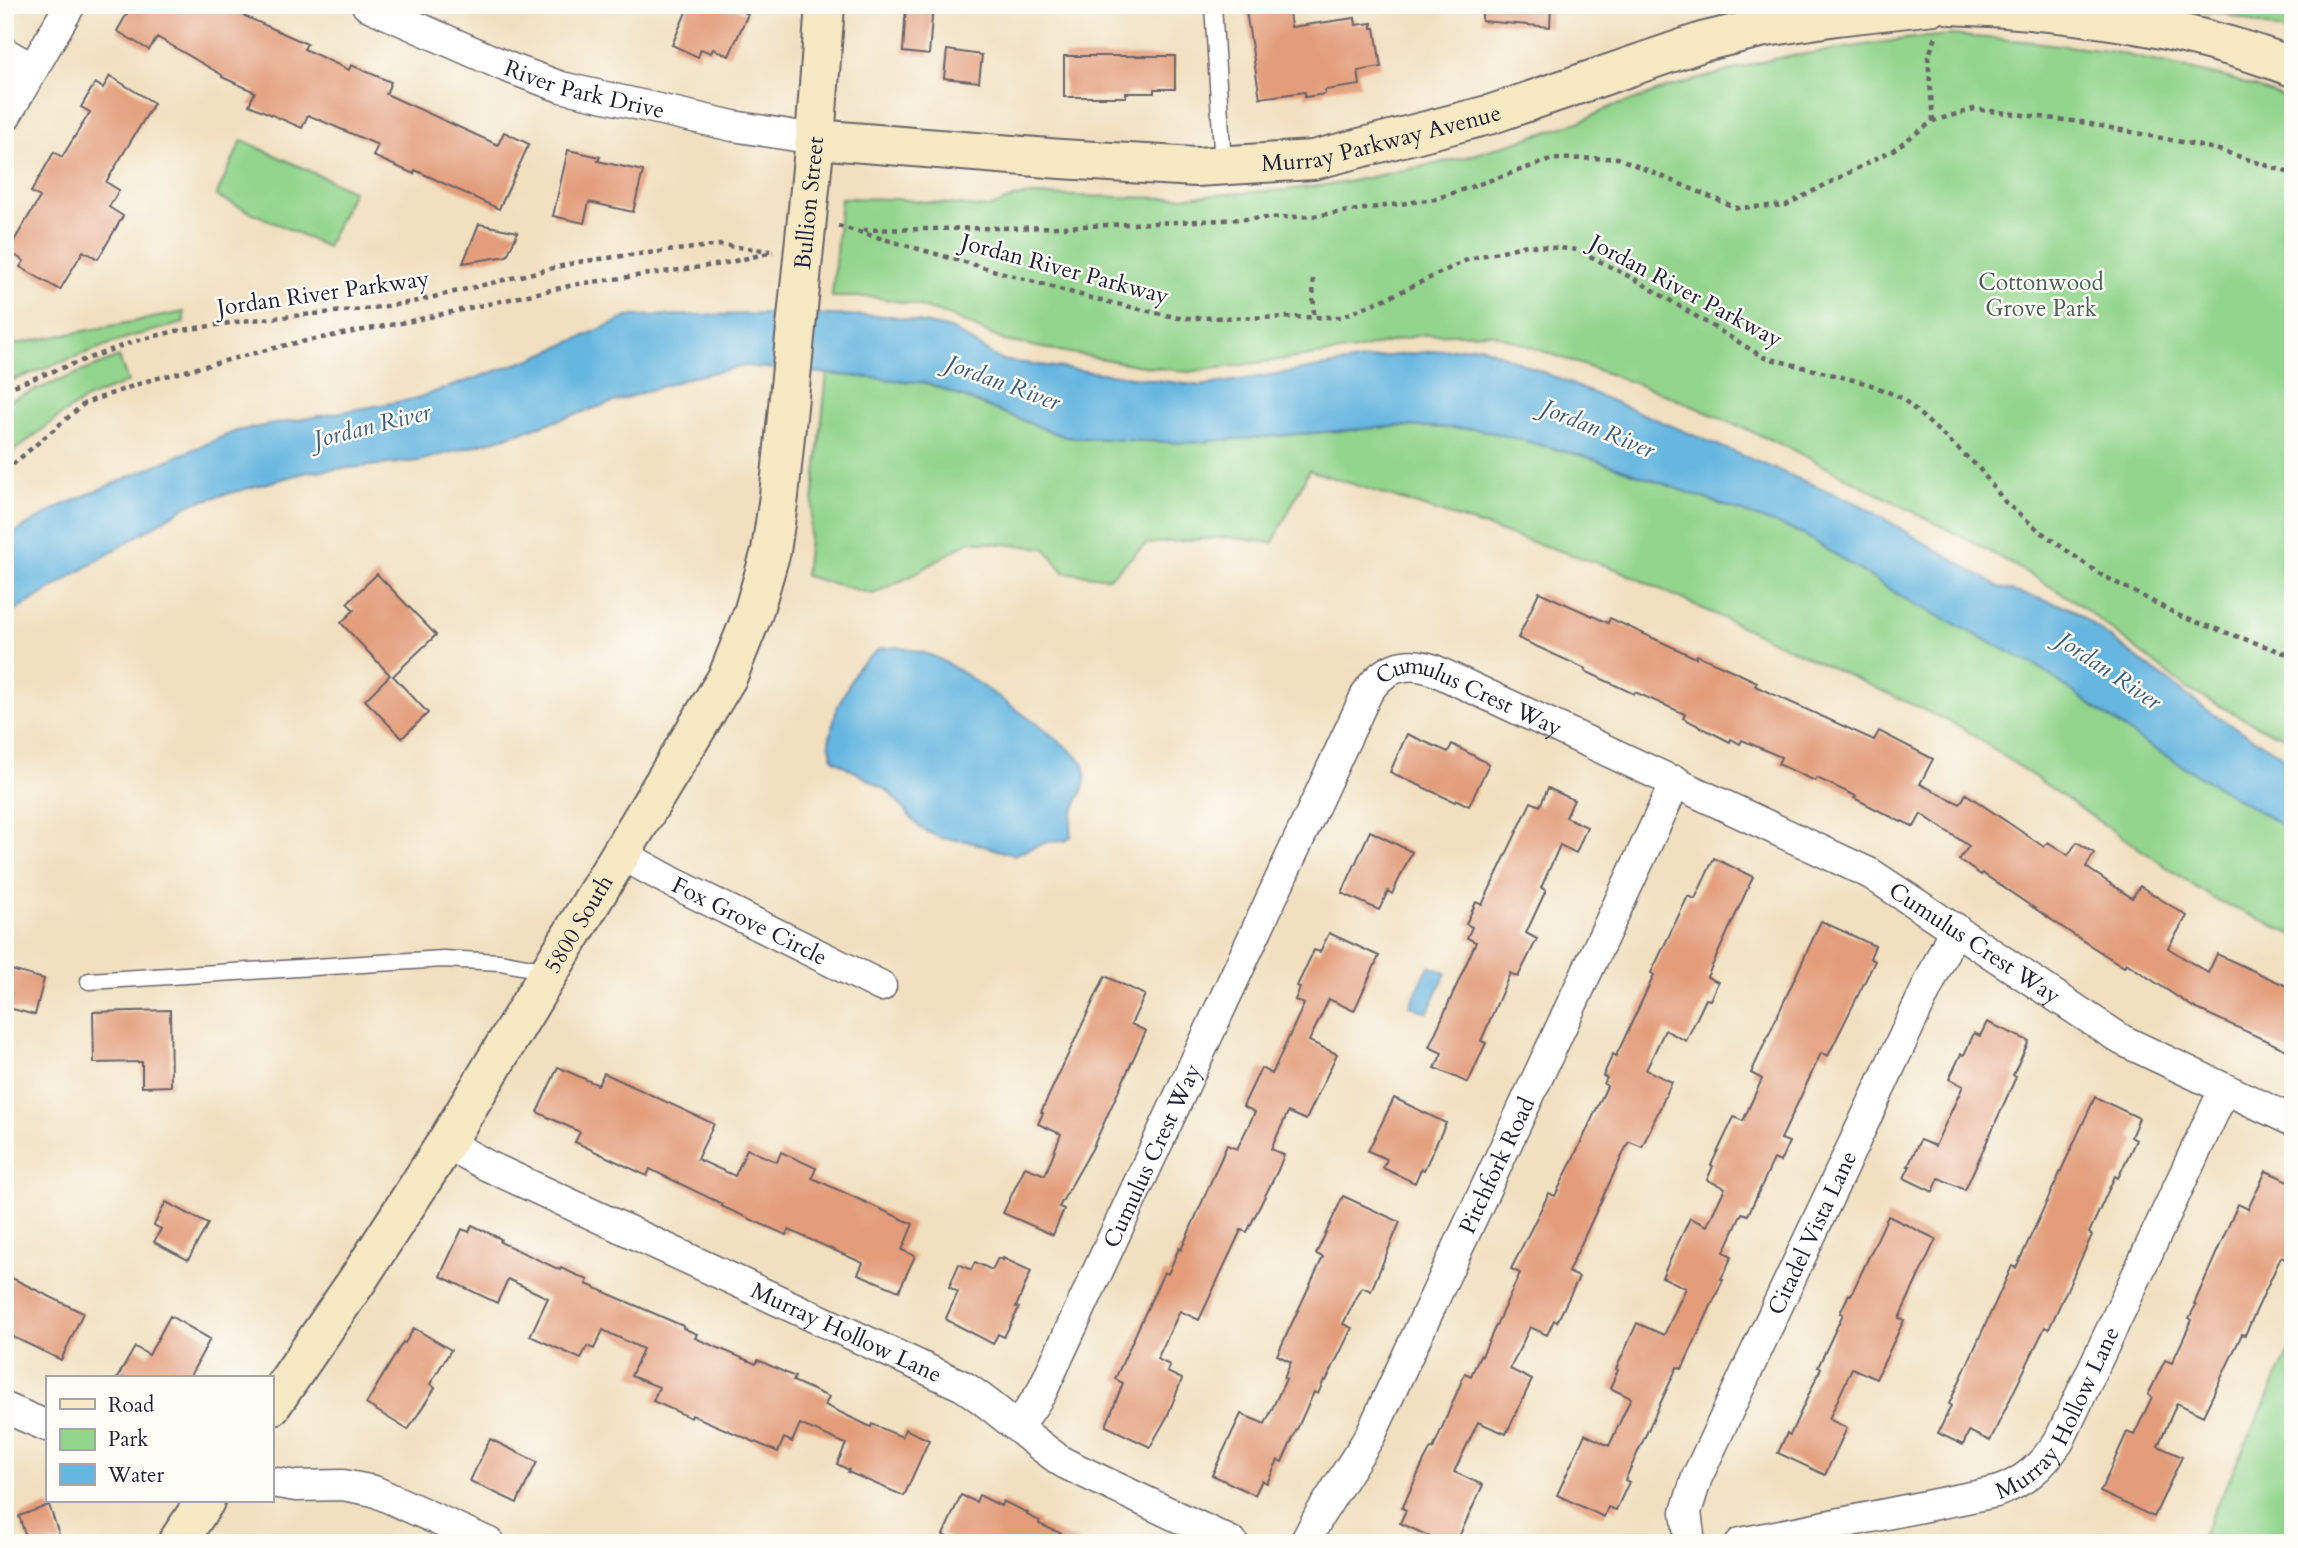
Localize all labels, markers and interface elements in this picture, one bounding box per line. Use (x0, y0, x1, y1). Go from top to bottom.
street label: River Park Drive (500, 52, 668, 126)
street label: Murray Parkway Avenue (1260, 97, 1505, 179)
street label: Bullion Street (786, 135, 831, 271)
street label: Jordan River Parkway (955, 226, 1172, 312)
street label: Jordan River Parkway (1582, 226, 1788, 355)
street label: Jordan River Parkway (212, 263, 431, 324)
park label: Cottonwood Grove Park (1978, 267, 2105, 324)
water label: Jordan River (937, 345, 1066, 419)
water label: Jordan River (1532, 389, 1661, 467)
water label: Jordan River (305, 395, 435, 458)
water label: Jordan River (2046, 621, 2169, 719)
street label: Cumulus Crest Way (1369, 649, 1567, 743)
street label: 5800 South (537, 868, 620, 979)
street label: Fox Grove Circle (667, 869, 833, 972)
street label: Cumulus Crest Way (1883, 875, 2067, 1011)
street label: Cumulus Crest Way (1095, 1058, 1208, 1253)
street label: Pitchfork Road (1451, 1091, 1542, 1239)
street label: Citadel Vista Lane (1760, 1145, 1864, 1320)
street label: Murray Hollow Lane (746, 1274, 947, 1390)
street label: Murray Hollow Lane (1990, 1321, 2126, 1506)
legend (46, 1376, 273, 1502)
text: Road (108, 1391, 154, 1420)
text: Park (108, 1425, 149, 1454)
text: Water (107, 1461, 164, 1490)

